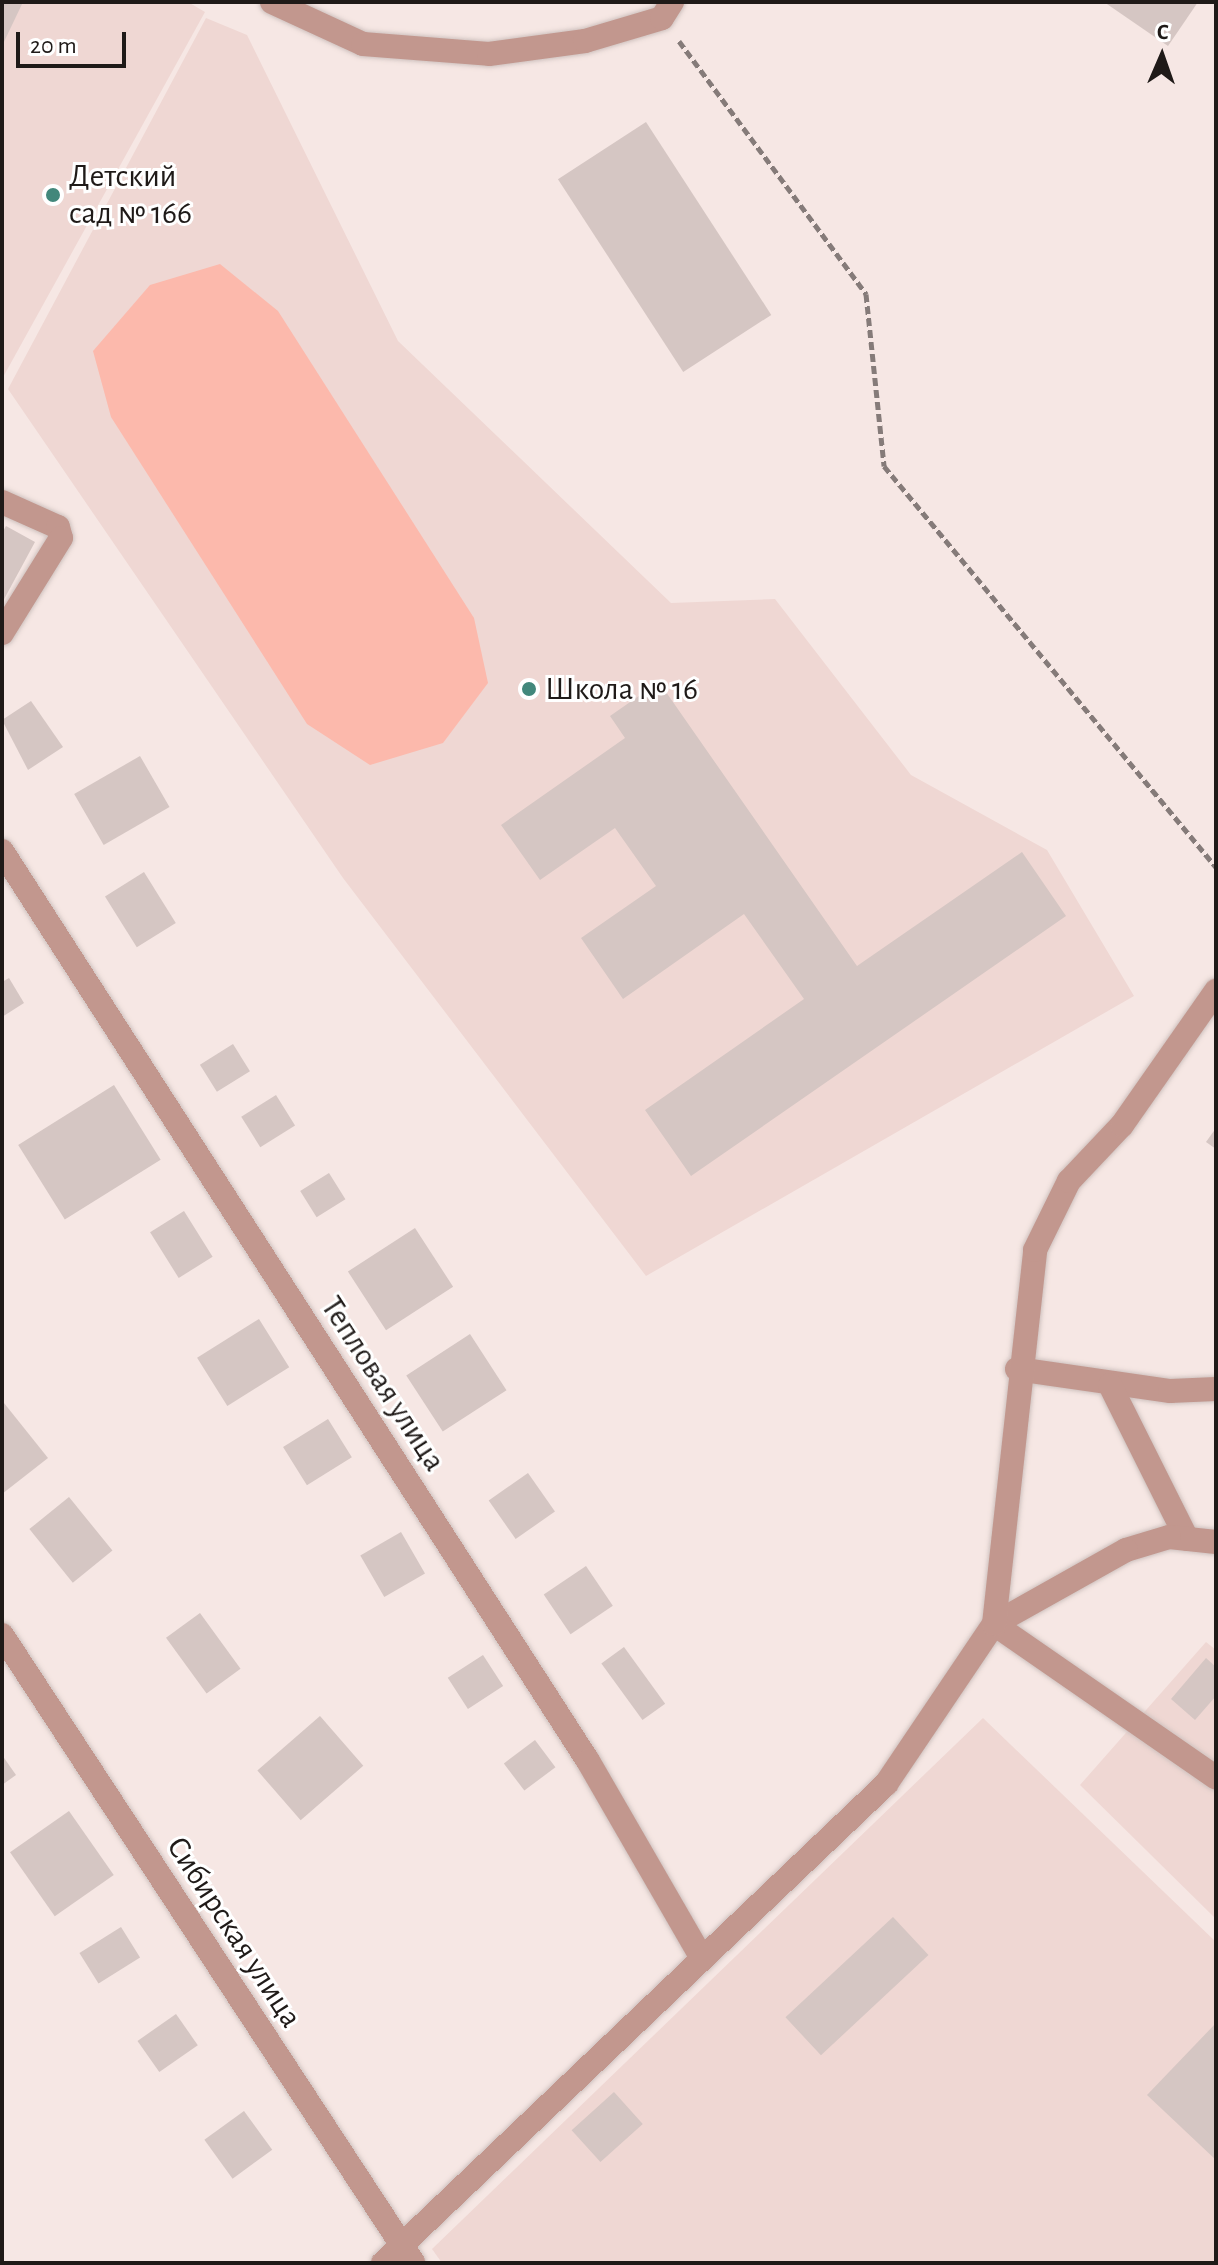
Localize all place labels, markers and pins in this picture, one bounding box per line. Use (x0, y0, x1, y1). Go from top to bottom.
place label: Детский сад № 166 (69, 158, 192, 233)
marker: Детский сад № 166 (44, 186, 62, 204)
place label: Школа № 16 (545, 670, 698, 708)
marker: Школа № 16 (520, 680, 538, 698)

